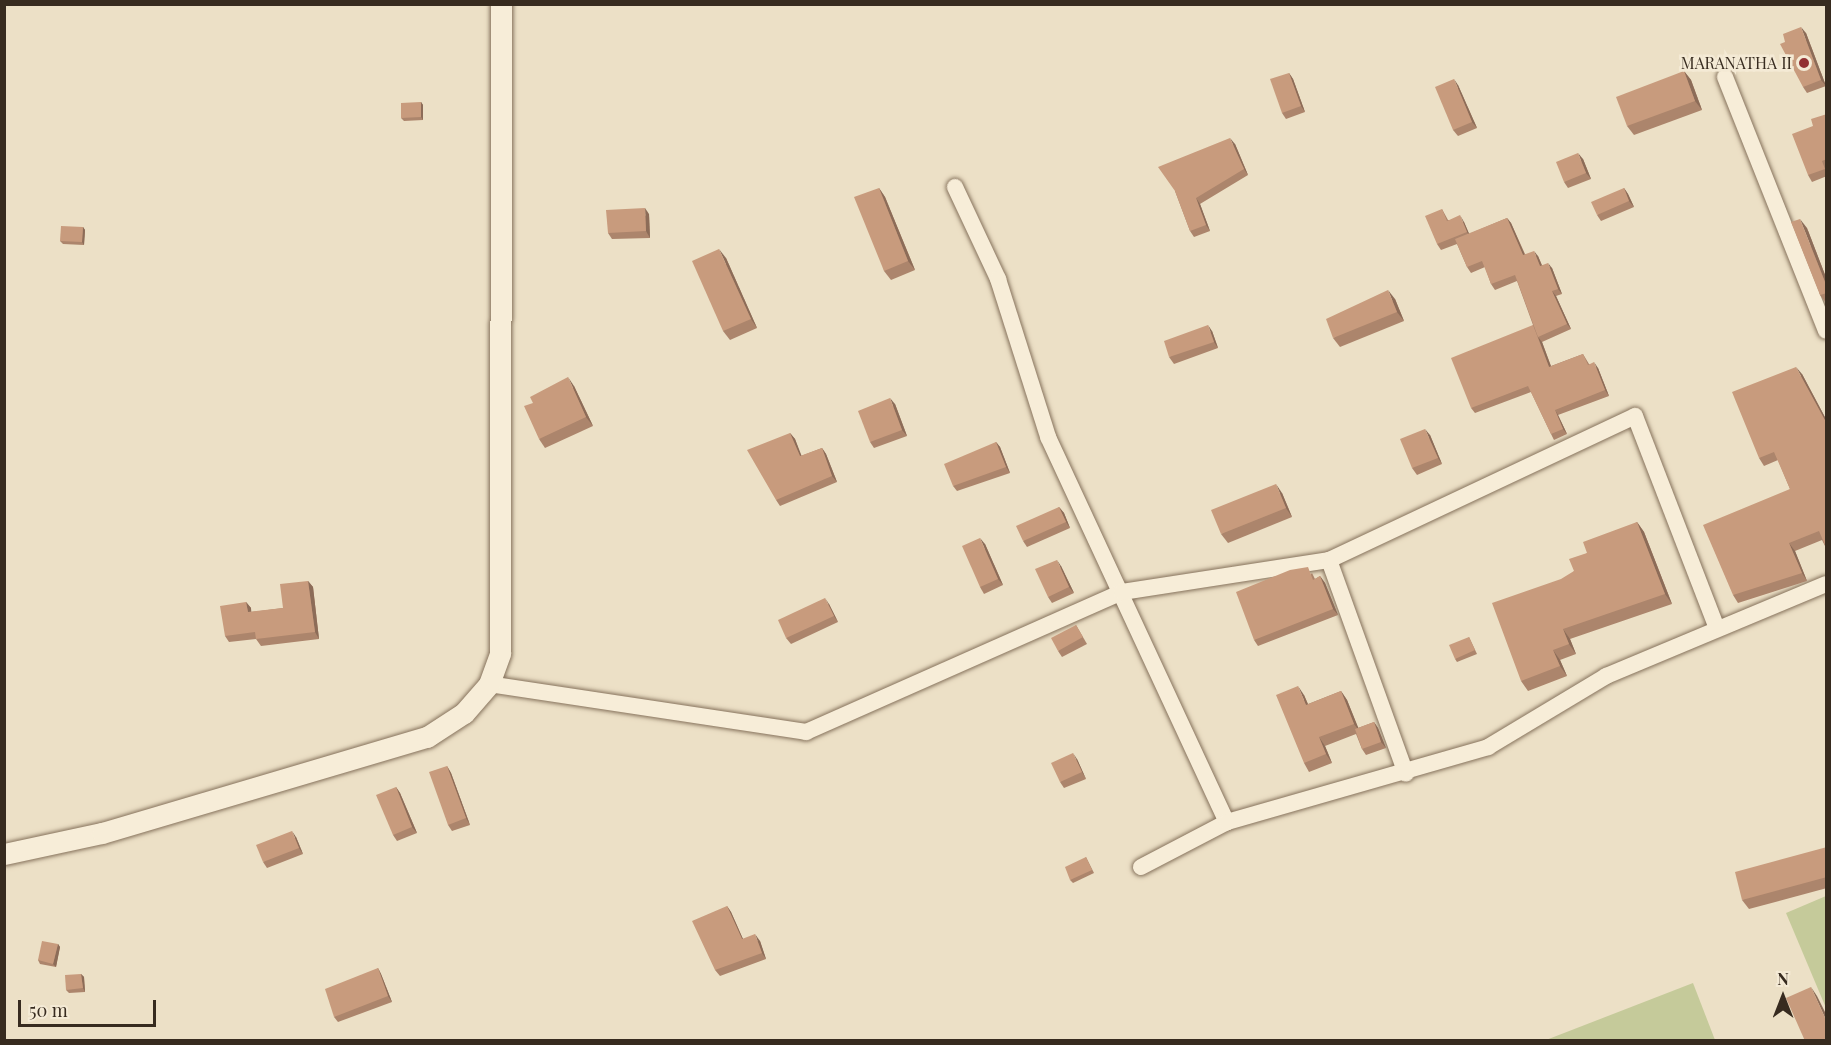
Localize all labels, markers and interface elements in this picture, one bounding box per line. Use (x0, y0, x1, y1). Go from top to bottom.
place label: MARANATHA II (1681, 53, 1792, 73)
marker: MARANATHA II (1797, 56, 1811, 70)
north arrow (1753, 967, 1813, 1027)
text: N (1777, 968, 1789, 989)
scale bar (21, 988, 159, 1026)
text: 50 m (29, 998, 68, 1022)

